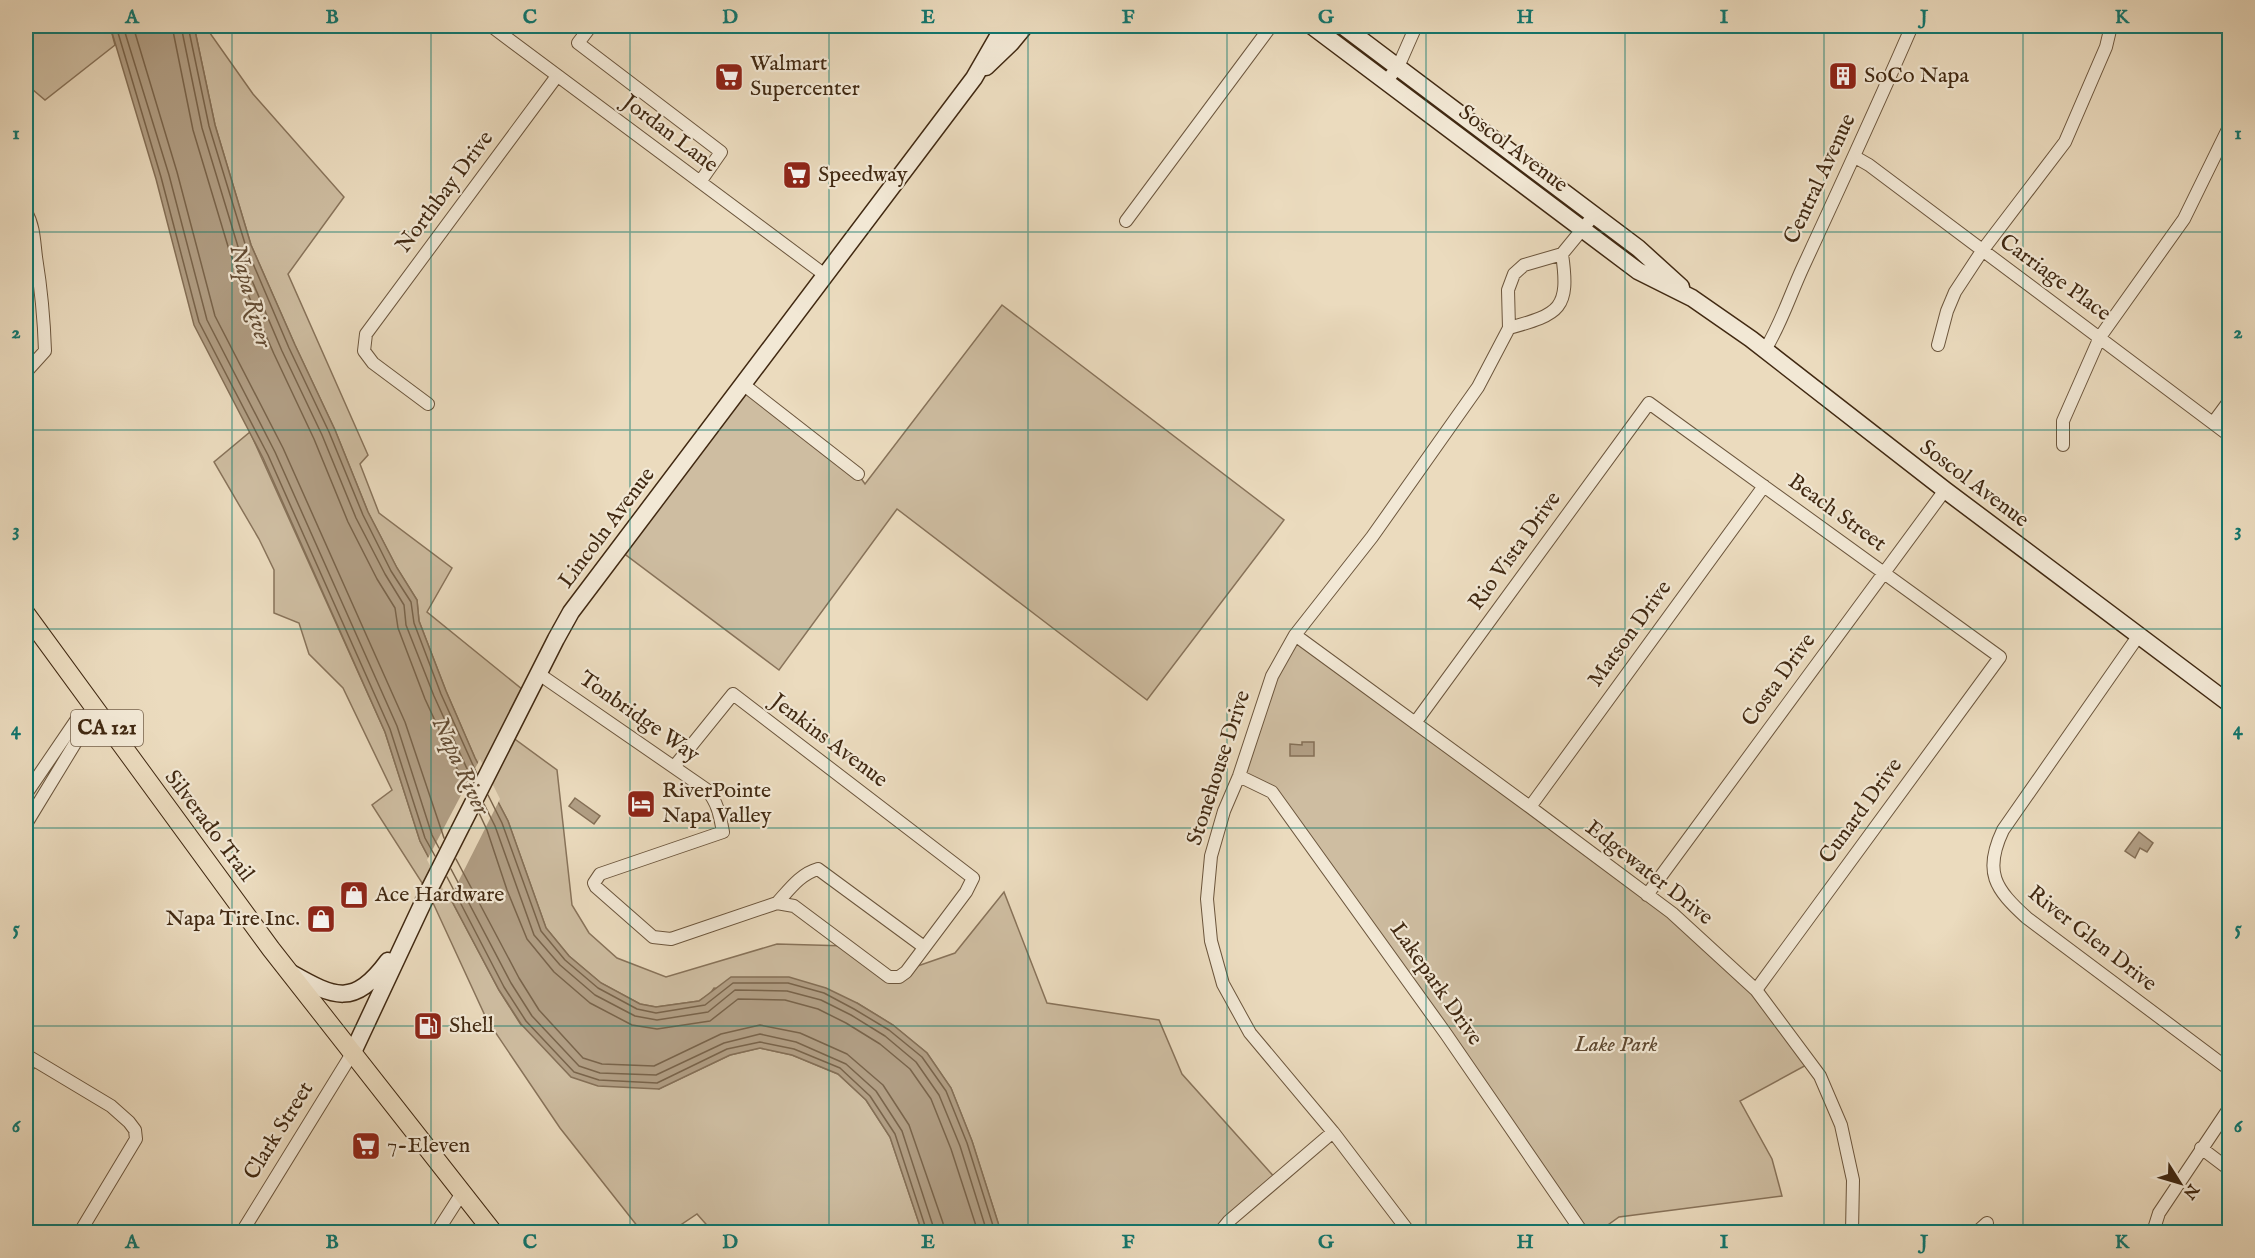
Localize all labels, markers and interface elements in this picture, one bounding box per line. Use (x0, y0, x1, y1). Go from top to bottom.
text: A (124, 5, 140, 30)
text: B (325, 5, 339, 30)
text: C (523, 5, 537, 30)
text: D (722, 5, 738, 30)
text: E (921, 5, 935, 30)
text: F (1122, 5, 1135, 30)
text: G (1318, 5, 1335, 30)
text: H (1516, 5, 1534, 30)
text: I (1720, 5, 1729, 30)
text: J (1917, 5, 1929, 30)
text: K (2115, 5, 2131, 30)
place label: Walmart Supercenter (750, 50, 860, 103)
building icon: SoCo Napa (1827, 60, 1859, 92)
supermarket icon: Walmart Supercenter (713, 61, 745, 93)
place label: SoCo Napa (1864, 62, 1969, 90)
street label: Jordan Lane (614, 87, 724, 179)
street label: Soscol Avenue (1453, 99, 1573, 199)
street label: Central Avenue (1778, 109, 1862, 249)
text: 1 (12, 121, 20, 146)
text: 1 (2234, 121, 2242, 146)
street label: Northbay Drive (390, 125, 500, 259)
supermarket icon: Speedway (781, 159, 813, 191)
place label: Speedway (818, 161, 908, 189)
street label: Carriage Place (1994, 228, 2116, 328)
water label: Napa River (221, 241, 279, 353)
text: 2 (11, 320, 21, 345)
text: 2 (2233, 320, 2243, 345)
street label: Soscol Avenue (1914, 434, 2034, 534)
street label: Lincoln Avenue (552, 462, 662, 594)
street label: Beach Street (1782, 468, 1892, 558)
street label: Rio Vista Drive (1462, 486, 1568, 616)
text: 3 (12, 518, 20, 543)
text: 3 (2234, 518, 2242, 543)
street label: Matson Drive (1582, 575, 1678, 693)
street label: Costa Drive (1736, 628, 1822, 732)
street label: Tonbridge Way (573, 665, 705, 769)
street label: Jenkins Avenue (763, 686, 893, 794)
street label: Stonehouse Drive (1181, 687, 1257, 849)
road number: CA 121 (71, 710, 143, 746)
water label: Napa River (424, 712, 497, 822)
text: 4 (11, 717, 22, 742)
text: 4 (2233, 717, 2244, 742)
street label: Cunard Drive (1813, 753, 1909, 869)
street label: Silverado Trail (158, 765, 260, 887)
place label: RiverPointe Napa Valley (662, 777, 772, 830)
hotel icon: RiverPointe Napa Valley (625, 788, 657, 820)
street label: Edgewater Drive (1579, 814, 1719, 932)
shop icon: Ace Hardware (338, 879, 370, 911)
street label: River Glen Drive (2022, 880, 2162, 998)
place label: Ace Hardware (374, 881, 504, 909)
shop icon: Napa Tire Inc. (305, 903, 337, 935)
place label: Napa Tire Inc. (166, 905, 300, 933)
text: 5 (12, 916, 20, 941)
text: 5 (2234, 916, 2242, 941)
street label: Lakepark Drive (1383, 917, 1489, 1051)
fuel station icon: Shell (412, 1010, 444, 1042)
place label: Shell (449, 1012, 494, 1040)
park label: Lake Park (1573, 1031, 1658, 1059)
street label: Clark Street (238, 1076, 320, 1185)
text: 6 (12, 1114, 22, 1139)
text: 6 (2234, 1114, 2244, 1139)
supermarket icon: 7-Eleven (350, 1130, 382, 1162)
place label: 7-Eleven (387, 1132, 471, 1160)
north arrow (2150, 1153, 2210, 1213)
text: N (2178, 1178, 2203, 1202)
text: A (124, 1230, 140, 1255)
text: B (325, 1230, 339, 1255)
text: C (523, 1230, 537, 1255)
text: D (722, 1230, 738, 1255)
text: E (921, 1230, 935, 1255)
text: F (1122, 1230, 1135, 1255)
text: G (1318, 1230, 1335, 1255)
text: H (1516, 1230, 1534, 1255)
text: I (1720, 1230, 1729, 1255)
text: J (1917, 1230, 1929, 1255)
text: K (2115, 1230, 2131, 1255)

